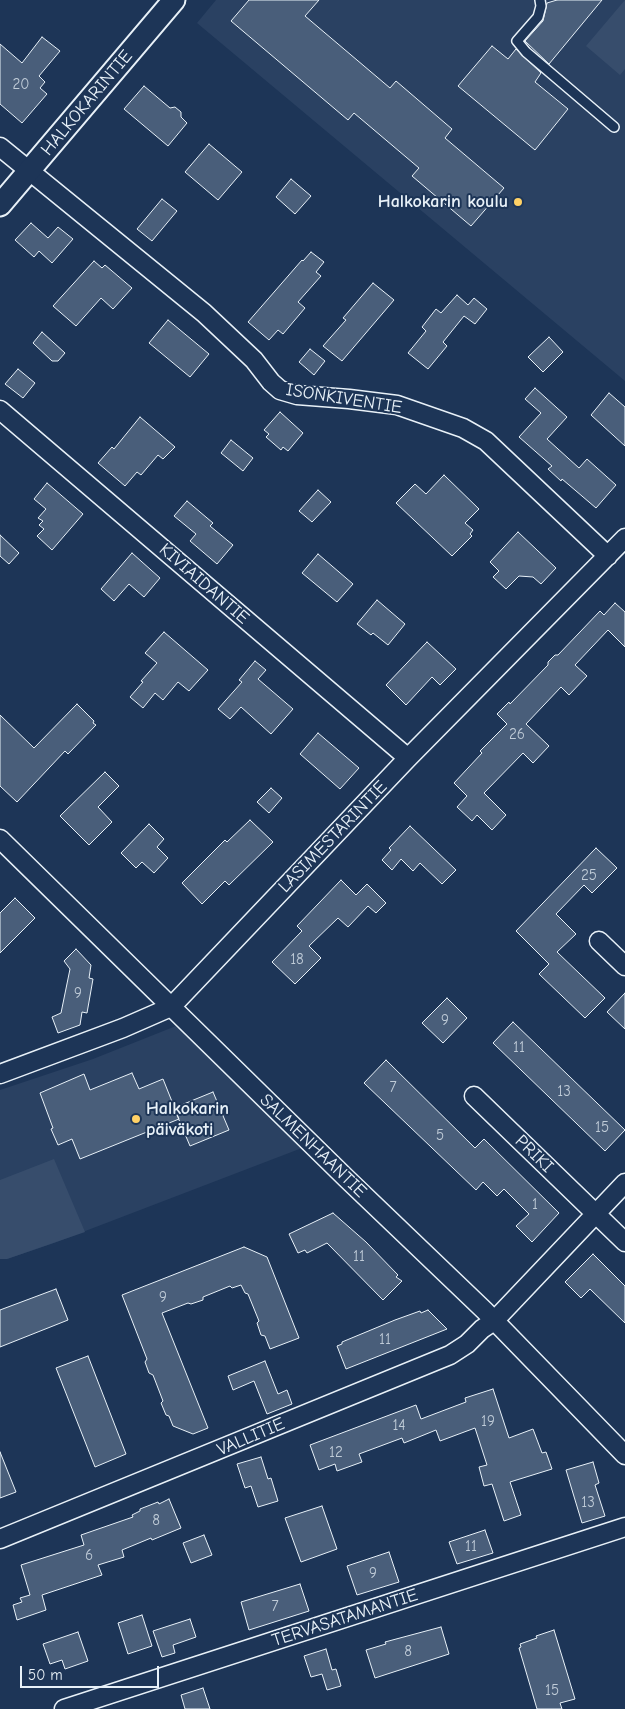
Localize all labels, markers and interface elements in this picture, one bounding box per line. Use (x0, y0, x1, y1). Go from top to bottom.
street label: HALKOKARINTIE (37, 46, 137, 160)
house number: 20 (13, 76, 29, 94)
place label: Halkokarin koulu (378, 191, 508, 213)
marker: Halkokarin koulu (512, 196, 524, 208)
street label: ISONKIVENTIE (284, 379, 404, 419)
street label: KIVIAIDANTIE (155, 539, 253, 629)
house number: 26 (509, 726, 525, 744)
street label: LASIMESTARINTIE (274, 776, 392, 898)
house number: 25 (581, 867, 597, 885)
house number: 18 (290, 951, 304, 969)
house number: 9 (74, 985, 82, 1003)
house number: 9 (441, 1012, 449, 1030)
house number: 11 (513, 1039, 525, 1057)
house number: 7 (389, 1079, 397, 1097)
house number: 13 (557, 1083, 571, 1101)
street label: SALMENHAANTIE (255, 1090, 371, 1202)
place label: Halkokarin päiväkoti (146, 1098, 229, 1140)
marker: Halkokarin päiväkoti (130, 1113, 142, 1125)
house number: 15 (595, 1119, 609, 1137)
house number: 5 (436, 1127, 444, 1145)
street label: PRIKI (510, 1131, 558, 1177)
house number: 1 (532, 1196, 538, 1214)
house number: 11 (353, 1248, 365, 1266)
house number: 9 (159, 1289, 167, 1307)
house number: 11 (379, 1331, 391, 1349)
street label: VALLITIE (214, 1413, 288, 1461)
house number: 19 (481, 1413, 495, 1431)
house number: 14 (392, 1417, 406, 1435)
house number: 12 (329, 1444, 343, 1462)
house number: 13 (581, 1494, 595, 1512)
house number: 8 (152, 1512, 160, 1530)
house number: 11 (465, 1538, 477, 1556)
house number: 6 (85, 1547, 93, 1565)
house number: 9 (369, 1565, 377, 1583)
street label: TERVASATAMANTIE (269, 1584, 421, 1652)
house number: 7 (271, 1598, 279, 1616)
house number: 8 (404, 1643, 412, 1661)
scale bar (22, 1656, 161, 1688)
text: 50 m (28, 1666, 63, 1684)
house number: 15 (545, 1682, 559, 1700)

